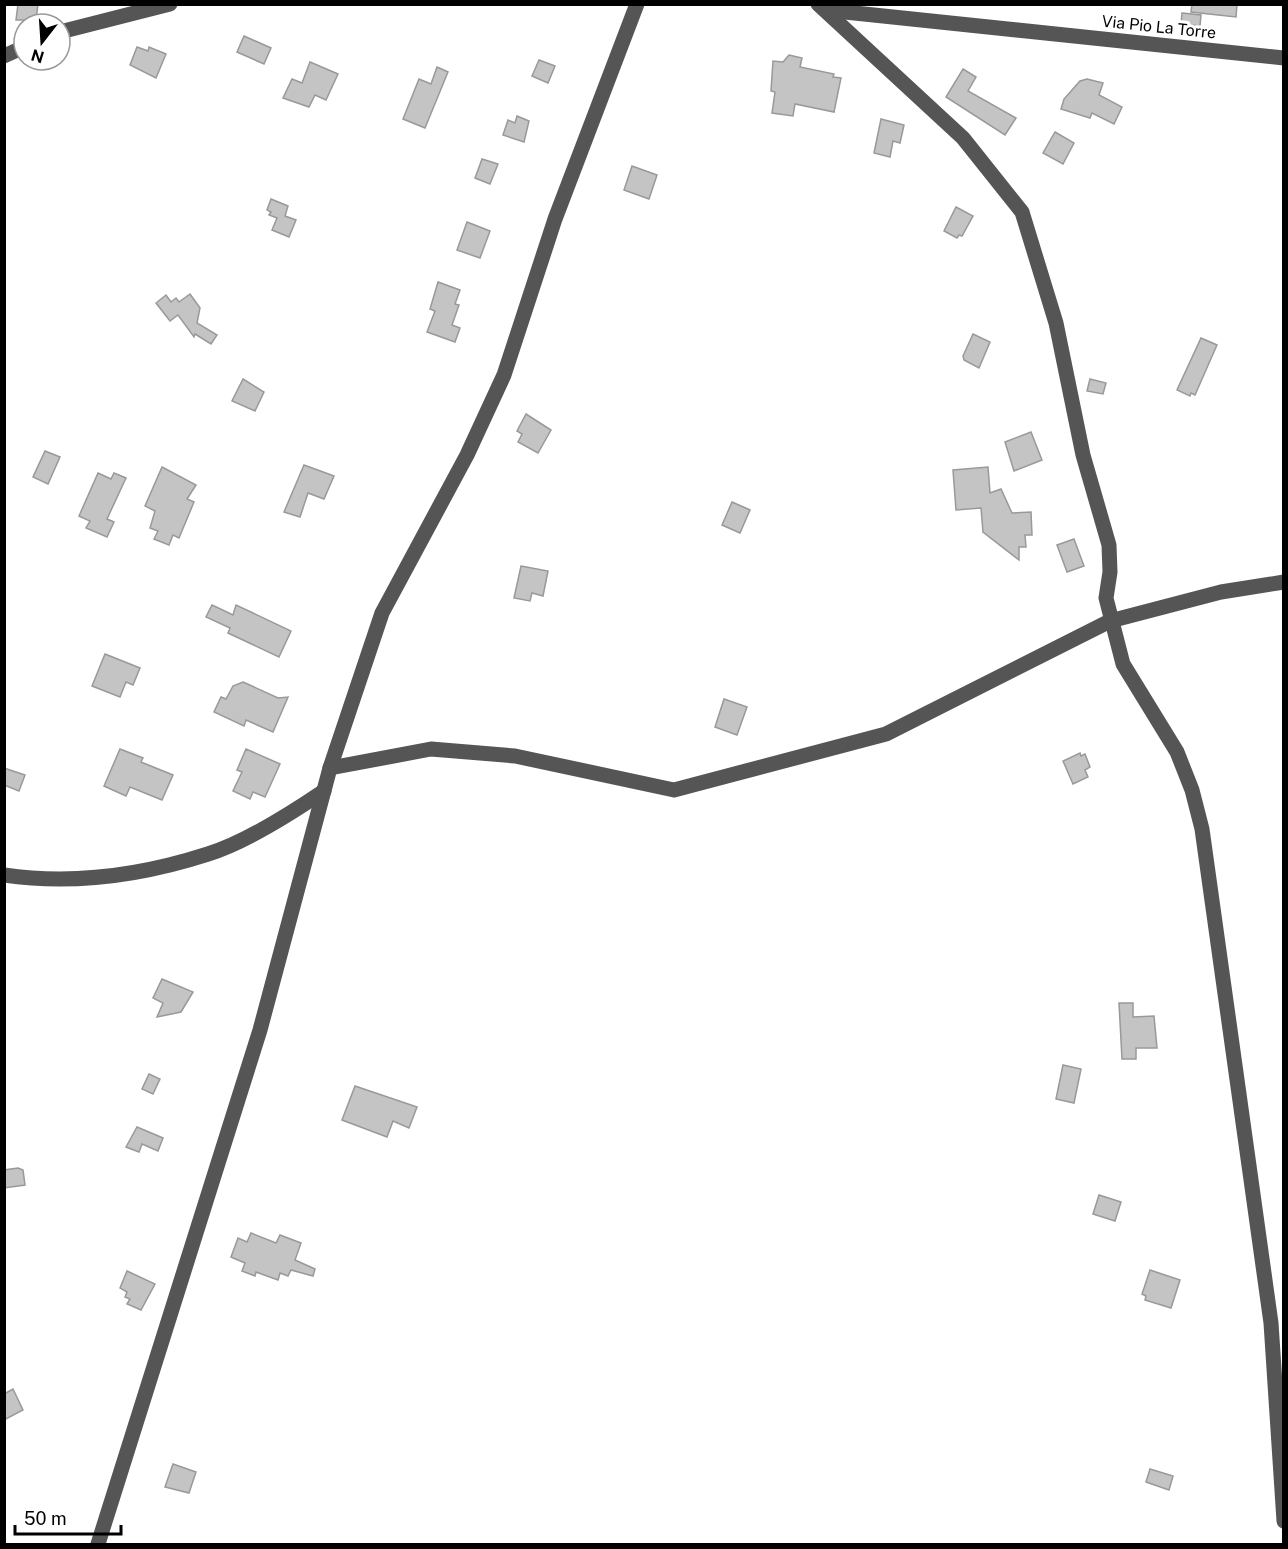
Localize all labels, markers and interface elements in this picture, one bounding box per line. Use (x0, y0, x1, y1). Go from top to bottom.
north arrow (12, 12, 72, 72)
street label: Via Pio La Torre (1101, 12, 1217, 42)
text: N (29, 45, 47, 67)
scale bar (15, 1498, 122, 1536)
text: 50 m (24, 1508, 67, 1529)

